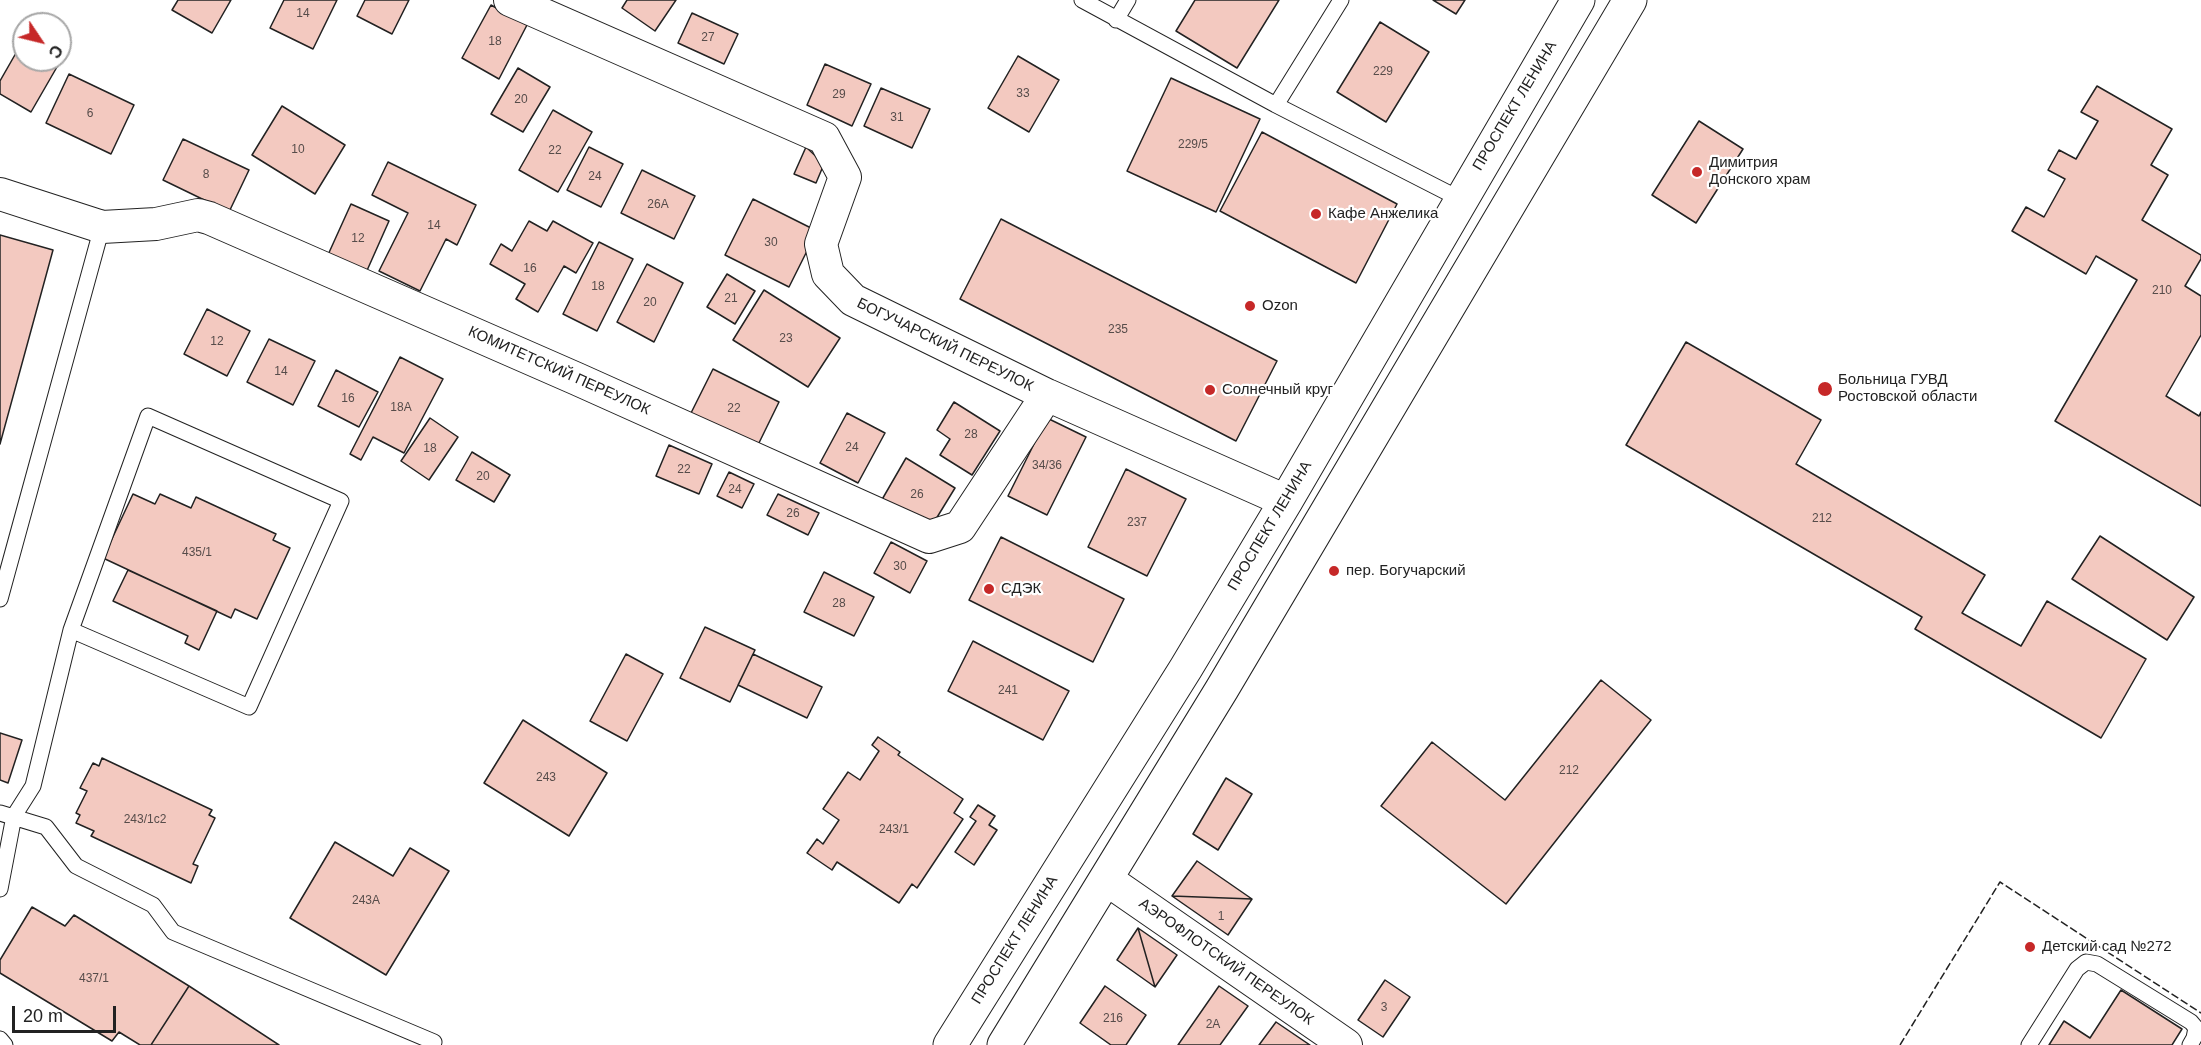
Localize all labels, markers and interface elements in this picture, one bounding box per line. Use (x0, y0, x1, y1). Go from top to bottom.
house number: 14 (296, 7, 310, 21)
north arrow (12, 12, 72, 72)
house number: 27 (701, 31, 715, 45)
house number: 18 (488, 35, 502, 49)
street label: ПРОСПЕКТ ЛЕНИНА (1469, 38, 1561, 174)
text: С (45, 42, 66, 61)
house number: 229 (1373, 65, 1393, 79)
house number: 33 (1016, 87, 1030, 101)
house number: 29 (832, 88, 846, 102)
house number: 20 (514, 93, 528, 107)
house number: 6 (87, 107, 93, 121)
house number: 31 (890, 111, 904, 125)
house number: 229/5 (1178, 138, 1208, 152)
house number: 10 (291, 143, 305, 157)
house number: 22 (548, 144, 562, 158)
place label: Димитрия Донского храм (1709, 154, 1811, 189)
marker: Димитрия Донского храм (1690, 165, 1704, 179)
house number: 8 (203, 168, 209, 182)
house number: 24 (588, 170, 602, 184)
house number: 26А (647, 198, 669, 212)
place label: Кафе Анжелика (1328, 205, 1438, 223)
marker: Кафе Анжелика (1309, 207, 1323, 221)
house number: 14 (427, 219, 441, 233)
house number: 12 (351, 232, 365, 246)
house number: 30 (764, 236, 778, 250)
house number: 16 (523, 262, 537, 276)
house number: 18 (591, 280, 605, 294)
house number: 210 (2152, 284, 2172, 298)
house number: 21 (724, 292, 738, 306)
street label: БОГУЧАРСКИЙ ПЕРЕУЛОК (854, 294, 1036, 396)
house number: 20 (643, 296, 657, 310)
place label: Ozon (1262, 297, 1298, 315)
marker: Ozon (1243, 299, 1257, 313)
street label: КОМИТЕТСКИЙ ПЕРЕУЛОК (465, 323, 653, 419)
house number: 235 (1108, 323, 1128, 337)
house number: 23 (779, 332, 793, 346)
house number: 12 (210, 335, 224, 349)
house number: 14 (274, 365, 288, 379)
place label: Больница ГУВД Ростовской области (1838, 371, 1977, 406)
marker: Больница ГУВД Ростовской области (1816, 380, 1834, 398)
place label: Солнечный круг (1222, 381, 1333, 399)
marker: Солнечный круг (1203, 383, 1217, 397)
house number: 16 (341, 392, 355, 406)
house number: 18А (390, 401, 412, 415)
house number: 22 (727, 402, 741, 416)
house number: 28 (964, 428, 978, 442)
house number: 24 (845, 441, 859, 455)
house number: 18 (423, 442, 437, 456)
street label: ПРОСПЕКТ ЛЕНИНА (1224, 458, 1316, 594)
house number: 34/36 (1032, 459, 1062, 473)
house number: 22 (677, 463, 691, 477)
house number: 20 (476, 470, 490, 484)
house number: 24 (728, 483, 742, 497)
house number: 26 (910, 488, 924, 502)
house number: 26 (786, 507, 800, 521)
house number: 212 (1812, 512, 1832, 526)
house number: 237 (1127, 516, 1147, 530)
house number: 435/1 (182, 546, 212, 560)
house number: 30 (893, 560, 907, 574)
place label: пер. Богучарский (1346, 562, 1466, 580)
marker: пер. Богучарский (1327, 564, 1341, 578)
place label: СДЭК (1001, 580, 1041, 598)
marker: СДЭК (982, 582, 996, 596)
house number: 28 (832, 597, 846, 611)
house number: 241 (998, 684, 1018, 698)
house number: 212 (1559, 764, 1579, 778)
house number: 243 (536, 771, 556, 785)
house number: 243/1с2 (124, 813, 166, 827)
house number: 243/1 (879, 823, 909, 837)
street label: ПРОСПЕКТ ЛЕНИНА (968, 872, 1062, 1008)
house number: 243А (352, 894, 380, 908)
street label: АЭРОФЛОТСКИЙ ПЕРЕУЛОК (1135, 895, 1317, 1029)
house number: 1 (1218, 910, 1224, 924)
place label: Детский сад №272 (2042, 938, 2172, 956)
marker: Детский сад №272 (2023, 940, 2037, 954)
house number: 437/1 (79, 972, 109, 986)
scale bar (15, 994, 118, 1032)
house number: 3 (1381, 1001, 1387, 1015)
text: 20 m (23, 1006, 63, 1026)
house number: 216 (1103, 1012, 1123, 1026)
house number: 2А (1206, 1018, 1220, 1032)

